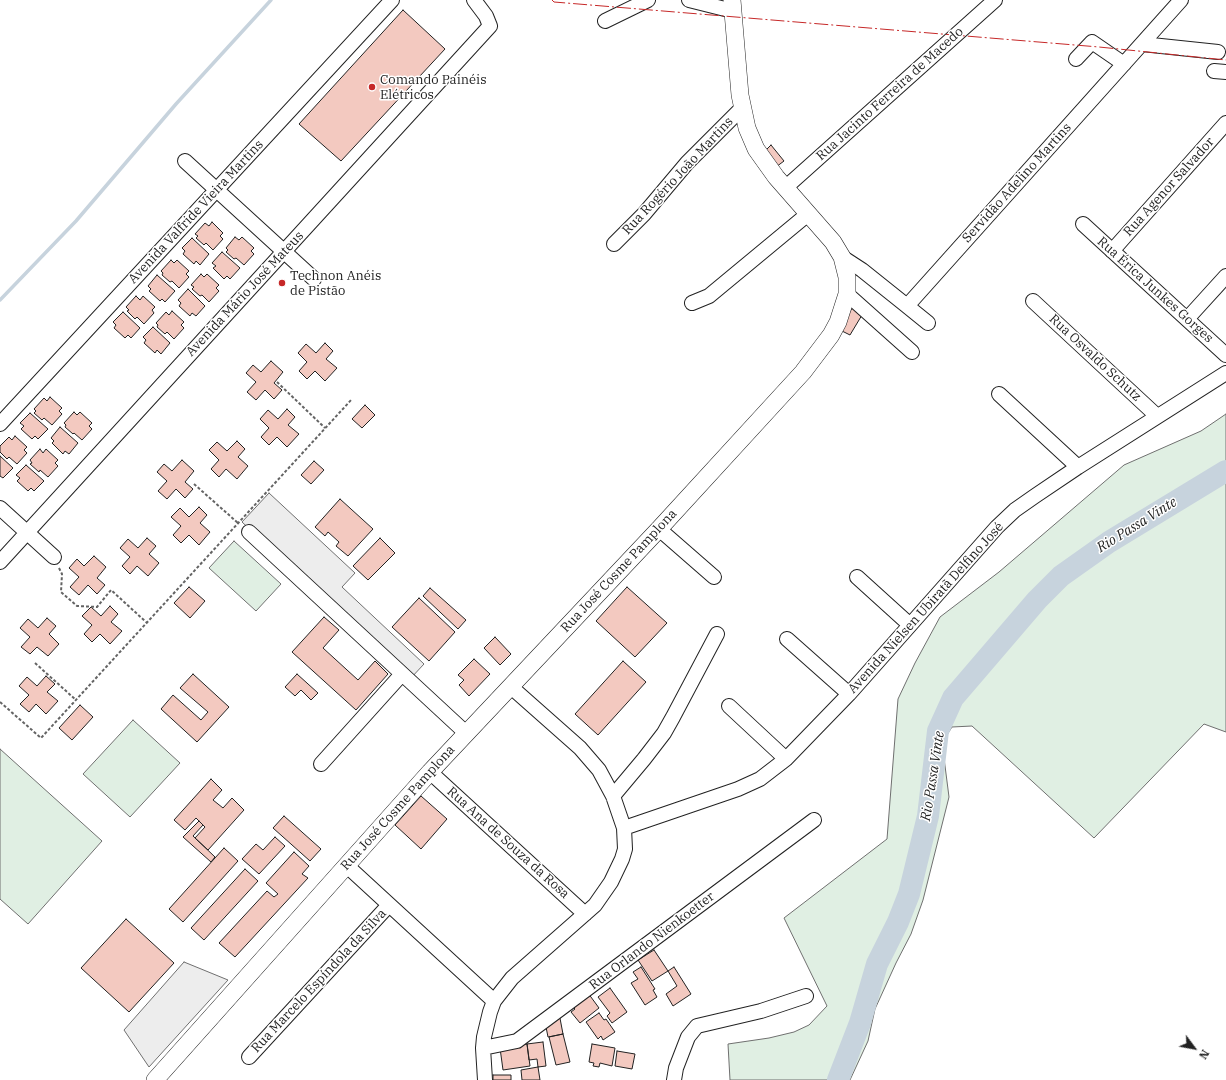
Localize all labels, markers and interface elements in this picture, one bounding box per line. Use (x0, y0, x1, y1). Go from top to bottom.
street label: Rua Jacinto Ferreira de Macedo (813, 24, 967, 164)
place label: Comando Painéis Elétricos (380, 72, 487, 103)
marker: Comando Painéis Elétricos (367, 82, 377, 92)
street label: Rua Rogério João Martins (619, 114, 737, 238)
street label: Servidão Adelino Martins (959, 120, 1075, 246)
street label: Rua Agenor Salvador (1121, 134, 1217, 240)
street label: Avenida Valfride Vieira Martins (125, 137, 267, 287)
street label: Avenida Mário José Mateus (183, 228, 307, 360)
street label: Rua Érica Junkes Gorges (1094, 234, 1216, 346)
place label: Technon Anéis de Pistão (290, 268, 381, 299)
marker: Technon Anéis de Pistão (277, 278, 287, 288)
street label: Rua Osvaldo Schutz (1046, 311, 1144, 405)
water label: Rio Passa Vinte (1094, 494, 1180, 556)
street label: Rua José Cosme Pamplona (558, 506, 680, 636)
street label: Avenida Nielsen Ubiratã Delfino José (845, 519, 1007, 697)
water label: Rio Passa Vinte (918, 730, 948, 822)
street label: Rua José Cosme Pamplona (338, 742, 458, 874)
street label: Rua Ana de Souza da Rosa (444, 784, 572, 902)
street label: Rua Orlando Nienkoetter (586, 889, 718, 993)
street label: Rua Marcelo Espíndola da Silva (248, 906, 390, 1056)
north arrow (1174, 1028, 1214, 1068)
text: N (1196, 1047, 1212, 1062)

